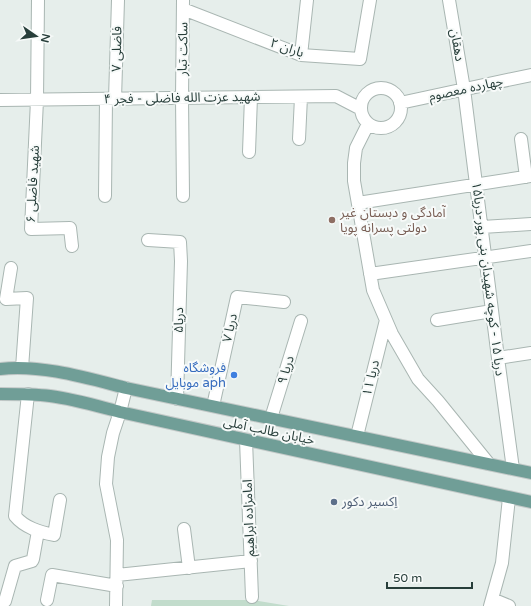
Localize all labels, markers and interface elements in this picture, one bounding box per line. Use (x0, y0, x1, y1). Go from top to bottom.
north arrow (16, 16, 56, 56)
street label: ساکت تبار (175, 22, 191, 77)
street label: فاضلی ۷ (109, 26, 125, 72)
street label: دهقان (446, 27, 468, 63)
text: N (38, 32, 53, 44)
street label: باران ۲ (268, 35, 306, 61)
street label: چهارده معصوم (427, 73, 505, 106)
street label: شهید عزت الله فاضلی - فجر ۴ (103, 89, 261, 107)
street label: شهید فاضلی ۶ (23, 145, 43, 223)
street label: دریا ۱۵ - كوچه شهيدان بنی پور-دريا۱۵ (467, 181, 508, 377)
place label: آمادگی و دبستان غیر دولتی پسرانه پویا (339, 205, 447, 237)
marker: آمادگی و دبستان غیر دولتی پسرانه پویا (327, 215, 337, 225)
street label: دریا۵ (171, 307, 187, 333)
street label: دریا ۷ (219, 312, 241, 344)
street label: دریا ۹ (274, 354, 298, 386)
street label: دریا ۱۱ (359, 358, 383, 398)
place label: فروشگاه موبایل aph (166, 360, 226, 391)
marker: فروشگاه موبایل aph (229, 370, 239, 380)
street label: خیابان طالب آملی (222, 414, 316, 449)
street label: امامزاده ابراهیم (240, 479, 260, 557)
place label: اِکسیر دکور (341, 494, 398, 510)
marker: اِکسیر دکور (329, 497, 339, 507)
scale bar (387, 564, 472, 590)
text: 50 m (393, 571, 422, 585)

